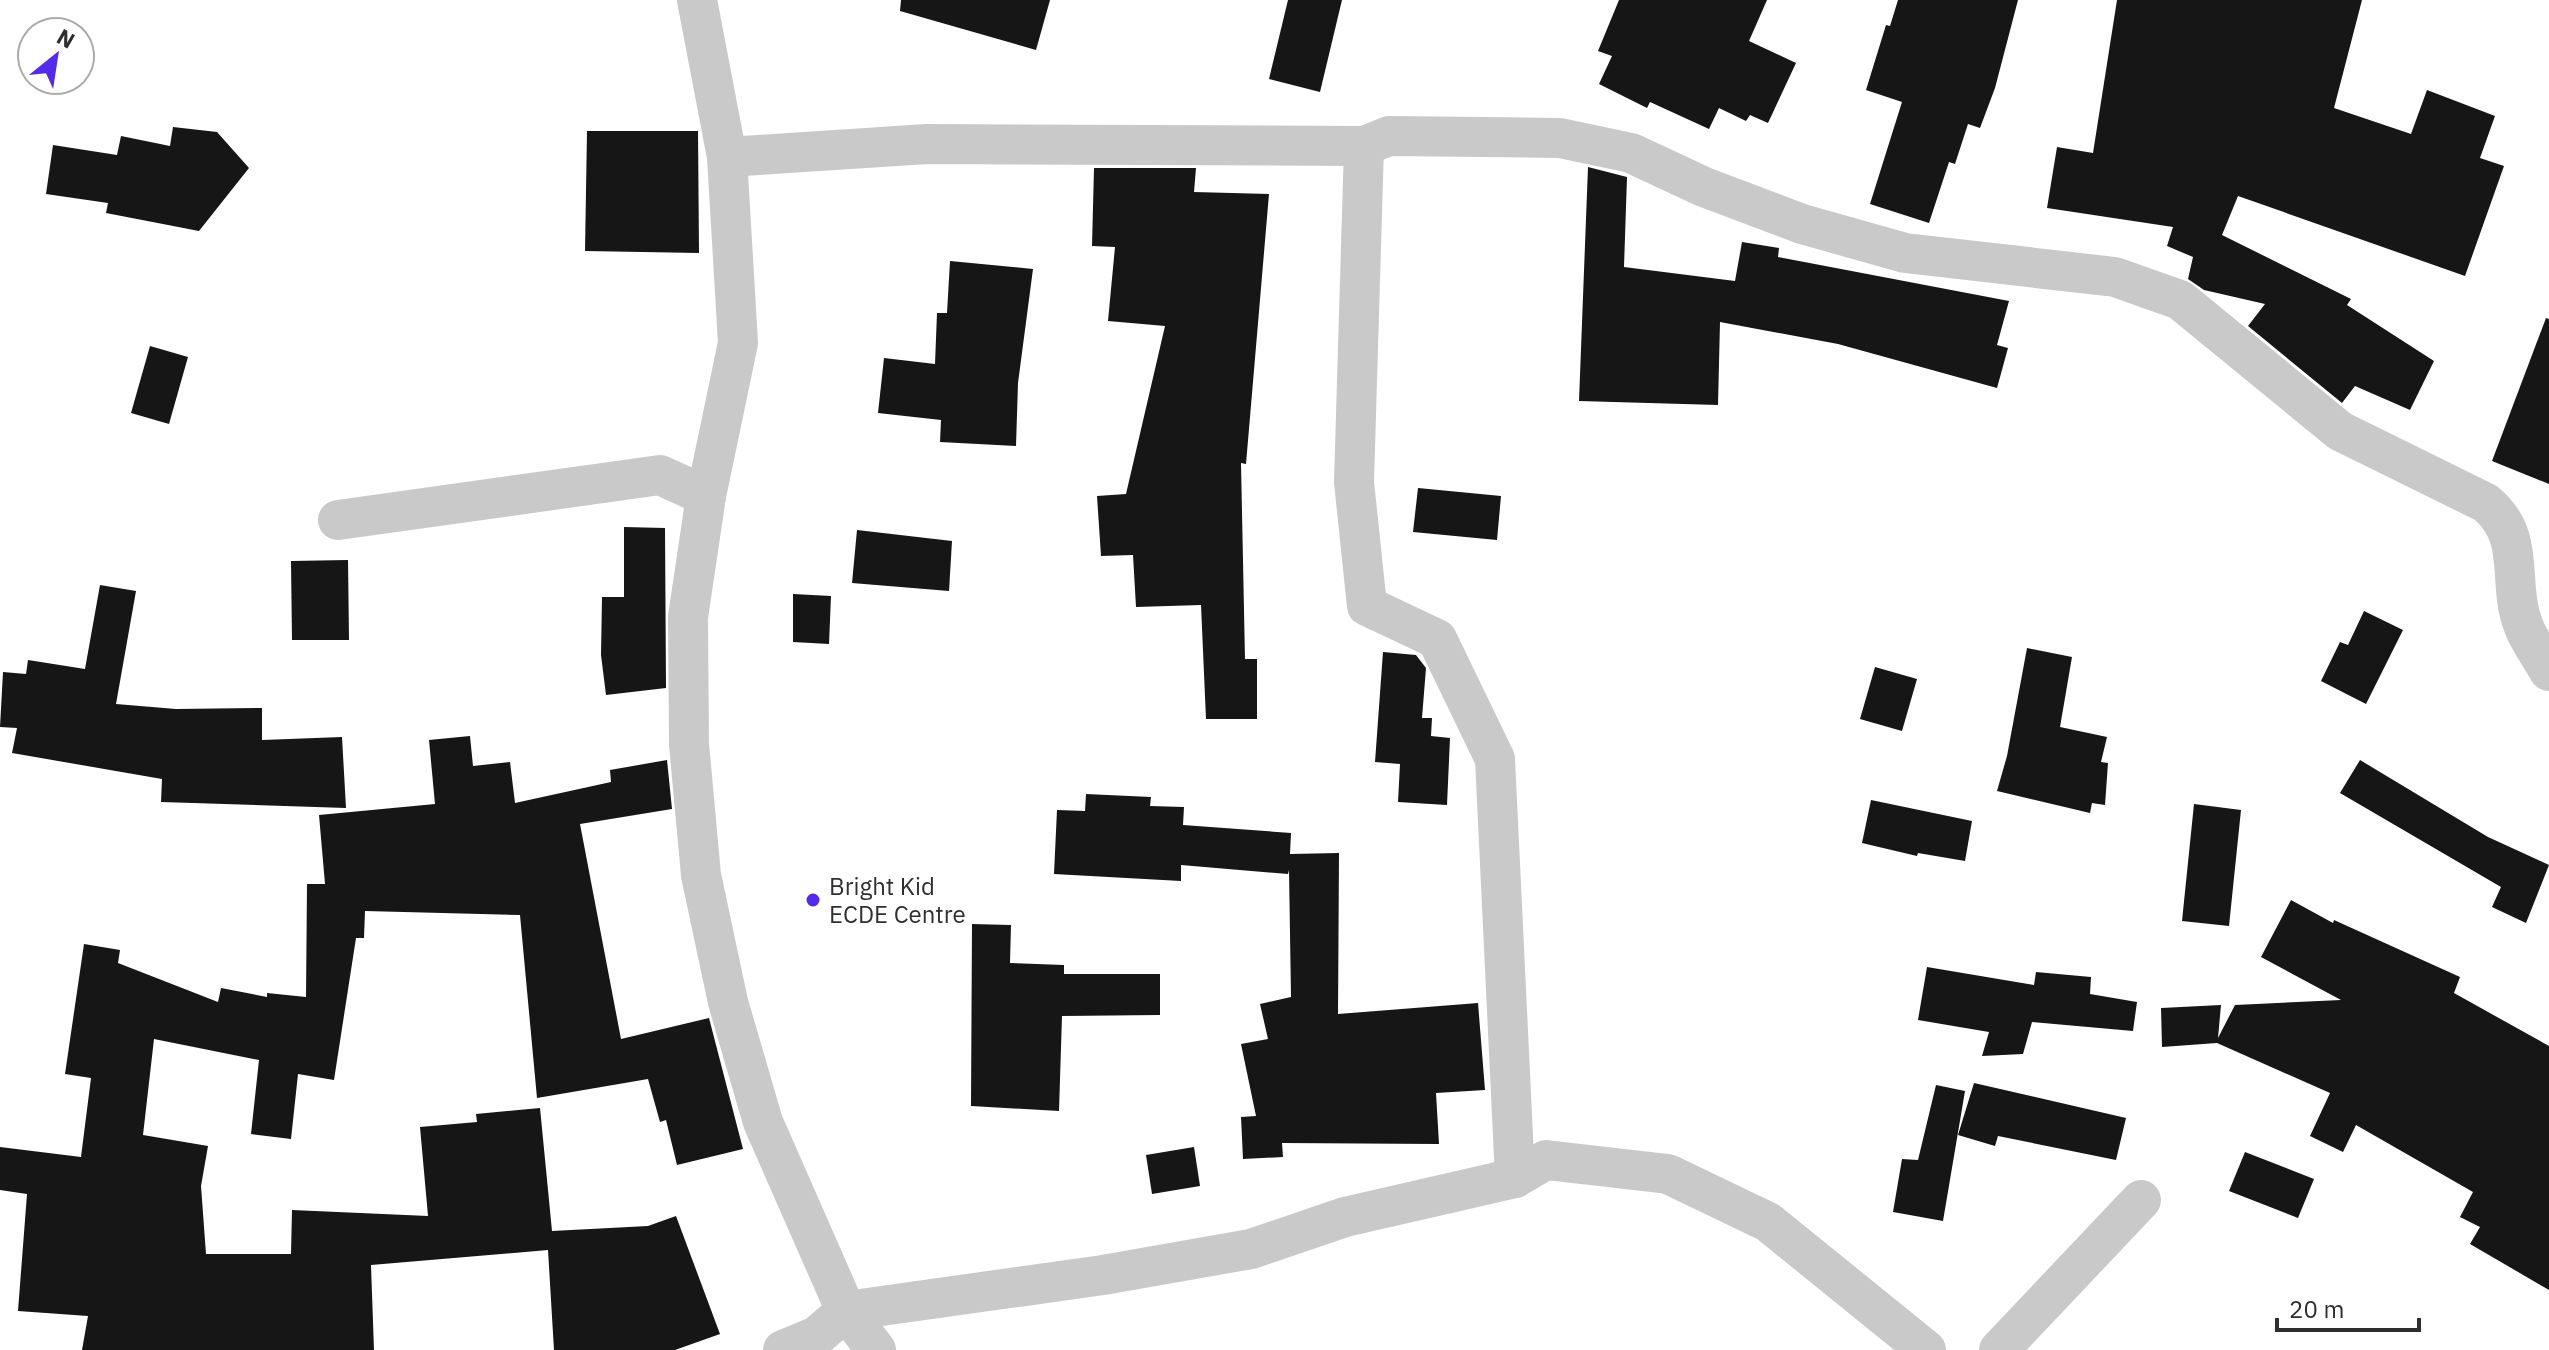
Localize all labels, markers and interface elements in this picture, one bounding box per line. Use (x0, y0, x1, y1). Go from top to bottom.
north arrow (16, 16, 96, 96)
text: N (52, 22, 80, 55)
place label: Bright Kid ECDE Centre (829, 870, 966, 930)
marker: Bright Kid ECDE Centre (804, 891, 822, 909)
scale bar (2277, 1282, 2419, 1332)
text: 20 m (2289, 1293, 2344, 1325)

